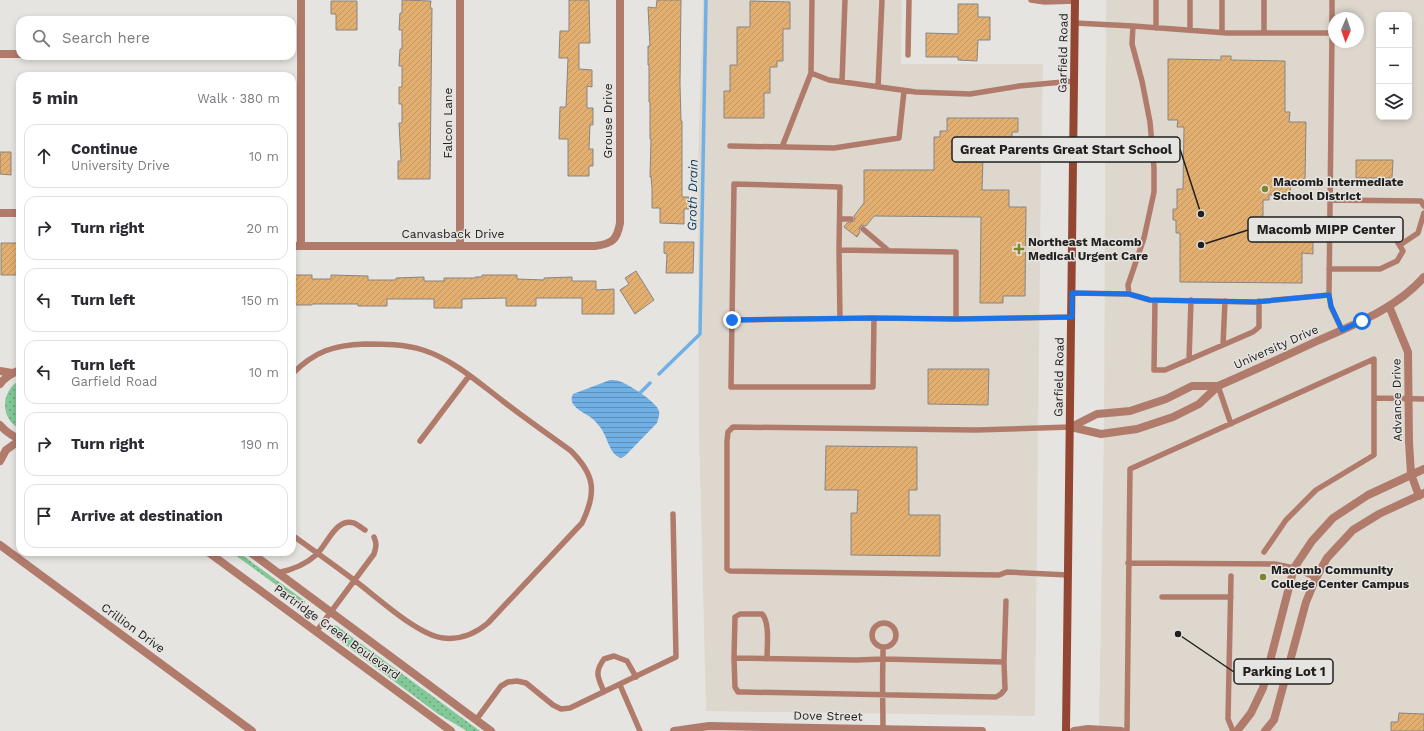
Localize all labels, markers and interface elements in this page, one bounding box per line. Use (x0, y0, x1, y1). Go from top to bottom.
north arrow (1328, 12, 1364, 48)
map controls (1376, 12, 1412, 120)
button: + (1376, 12, 1412, 48)
street label: Garfield Road (1055, 13, 1071, 93)
search box (16, 16, 296, 60)
icon: search (30, 27, 52, 49)
text: Search here (62, 29, 150, 47)
button: − (1376, 48, 1412, 84)
street label: Grouse Drive (601, 83, 615, 159)
button: layers (1376, 84, 1412, 120)
street label: Falcon Lane (441, 87, 455, 158)
text: 5 min (32, 88, 78, 108)
text: Walk · 380 m (197, 91, 280, 106)
callout: Great Parents Great Start School (952, 137, 1180, 162)
text: Continue (71, 140, 138, 158)
text: Great Parents Great Start School (960, 142, 1173, 157)
icon: ahead (33, 145, 55, 167)
text: 10 m (249, 149, 279, 164)
text: University Drive (71, 158, 170, 173)
water label: Groth Drain (684, 159, 701, 231)
place label: Macomb Intermediate School District (1273, 175, 1404, 203)
marker: Macomb Intermediate School District (1260, 184, 1270, 194)
icon: right (33, 217, 55, 239)
callout: Macomb MIPP Center (1248, 217, 1403, 242)
text: Turn right (71, 219, 144, 237)
text: 20 m (247, 221, 279, 236)
text: Macomb MIPP Center (1257, 222, 1396, 237)
street label: Canvasback Drive (401, 227, 505, 241)
place label: Northeast Macomb Medical Urgent Care (1028, 235, 1148, 263)
marker: Northeast Macomb Medical Urgent Care (1013, 243, 1025, 255)
icon: left (33, 289, 55, 311)
text: Turn left (71, 291, 135, 309)
text: 150 m (241, 293, 279, 308)
route end (723, 311, 741, 329)
route start (1353, 312, 1371, 330)
street label: University Drive (1231, 322, 1321, 372)
street label: Garfield Road (1051, 337, 1067, 417)
text: Turn left (71, 356, 135, 374)
street label: Advance Drive (1389, 358, 1405, 442)
icon: left (33, 361, 55, 383)
text: 10 m (249, 365, 279, 380)
text: Garfield Road (71, 374, 157, 389)
icon: right (33, 433, 55, 455)
text: Turn right (71, 435, 144, 453)
text: 190 m (241, 437, 279, 452)
icon: arrive (33, 505, 55, 527)
text: Arrive at destination (71, 507, 223, 525)
place label: Macomb Community College Center Campus (1271, 563, 1410, 591)
marker: Macomb Community College Center Campus (1258, 572, 1268, 582)
street label: Partridge Creek Boulevard (271, 582, 403, 682)
street label: Crillion Drive (98, 600, 168, 656)
callout: Parking Lot 1 (1234, 659, 1333, 684)
text: Parking Lot 1 (1242, 664, 1326, 679)
street label: Dove Street (793, 708, 863, 724)

